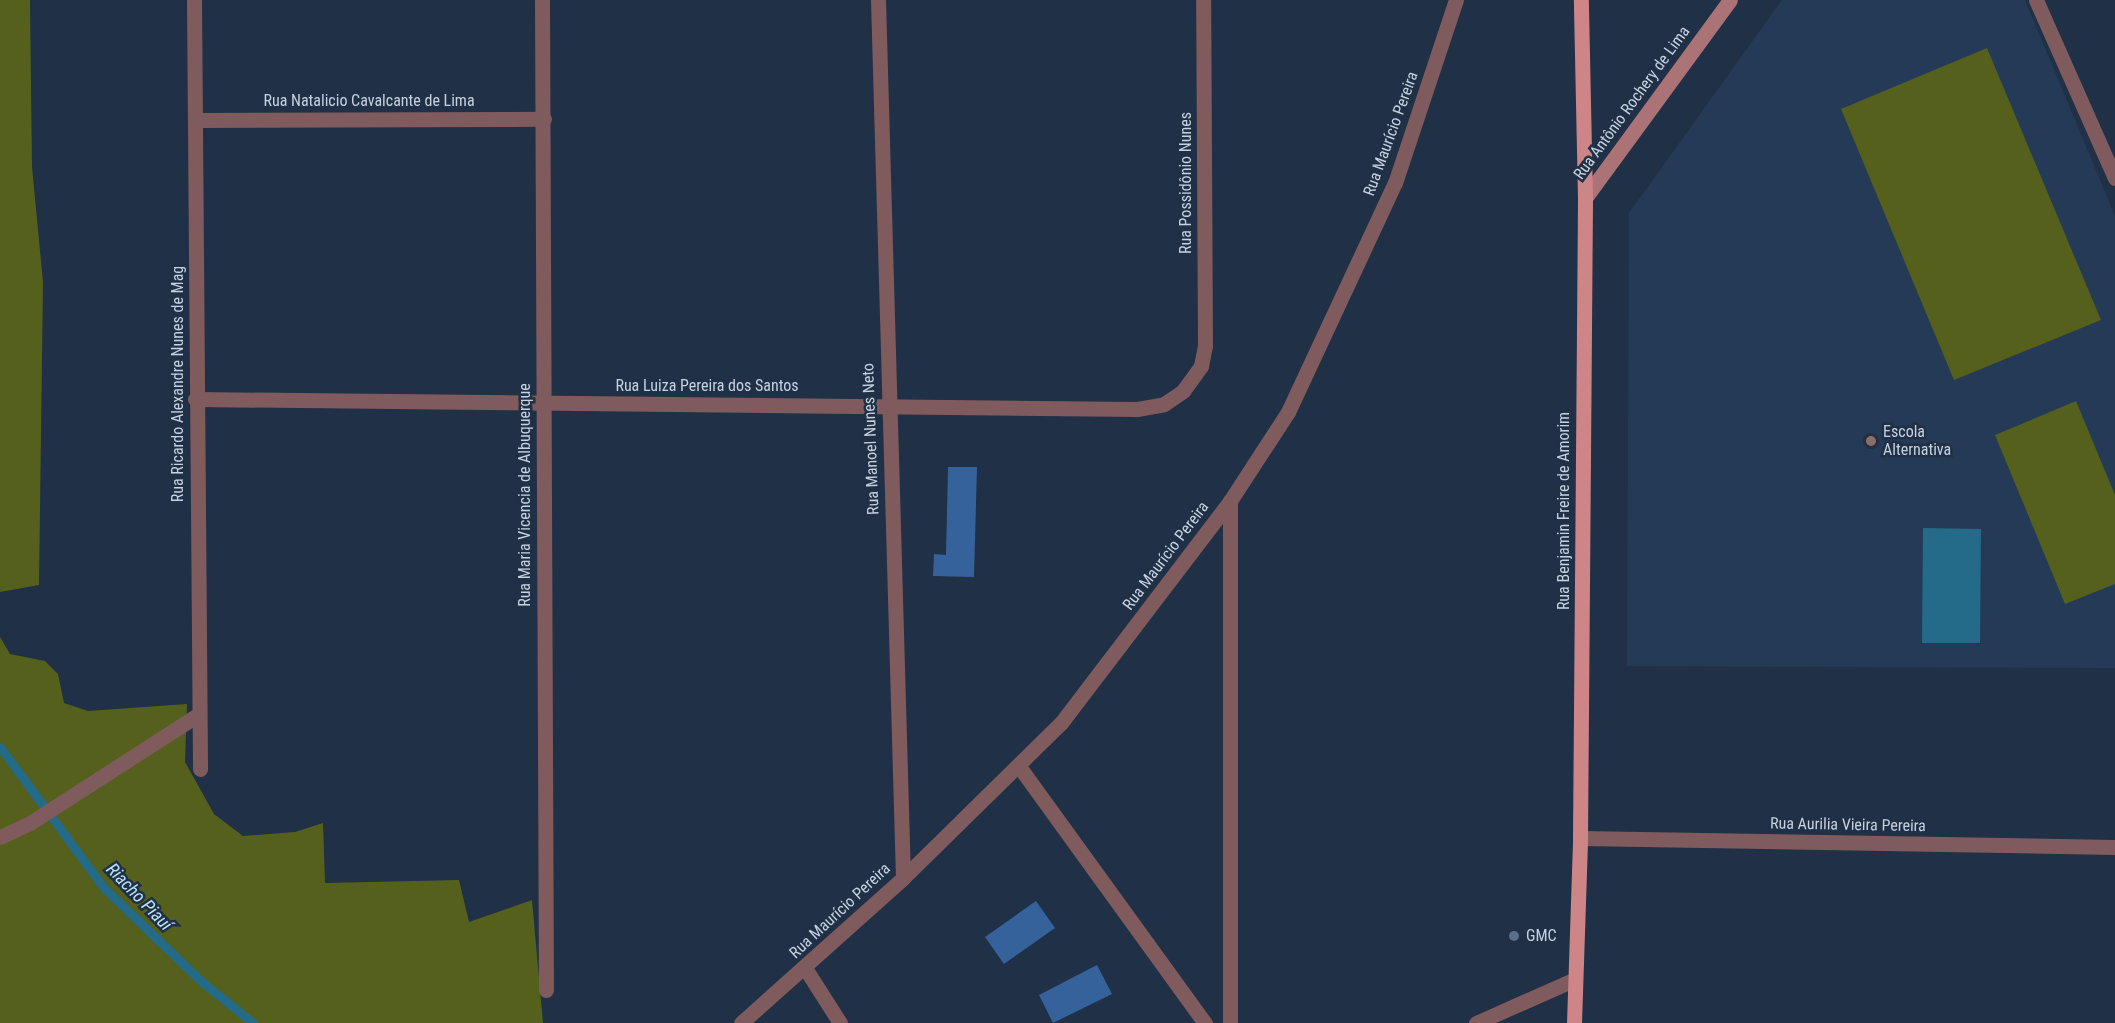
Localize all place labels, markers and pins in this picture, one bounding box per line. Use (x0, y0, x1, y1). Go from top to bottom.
place label: Escola Alternativa (1883, 422, 1951, 460)
marker: Escola Alternativa (1864, 434, 1878, 448)
place label: GMC (1526, 926, 1557, 946)
marker: GMC (1507, 929, 1521, 943)

